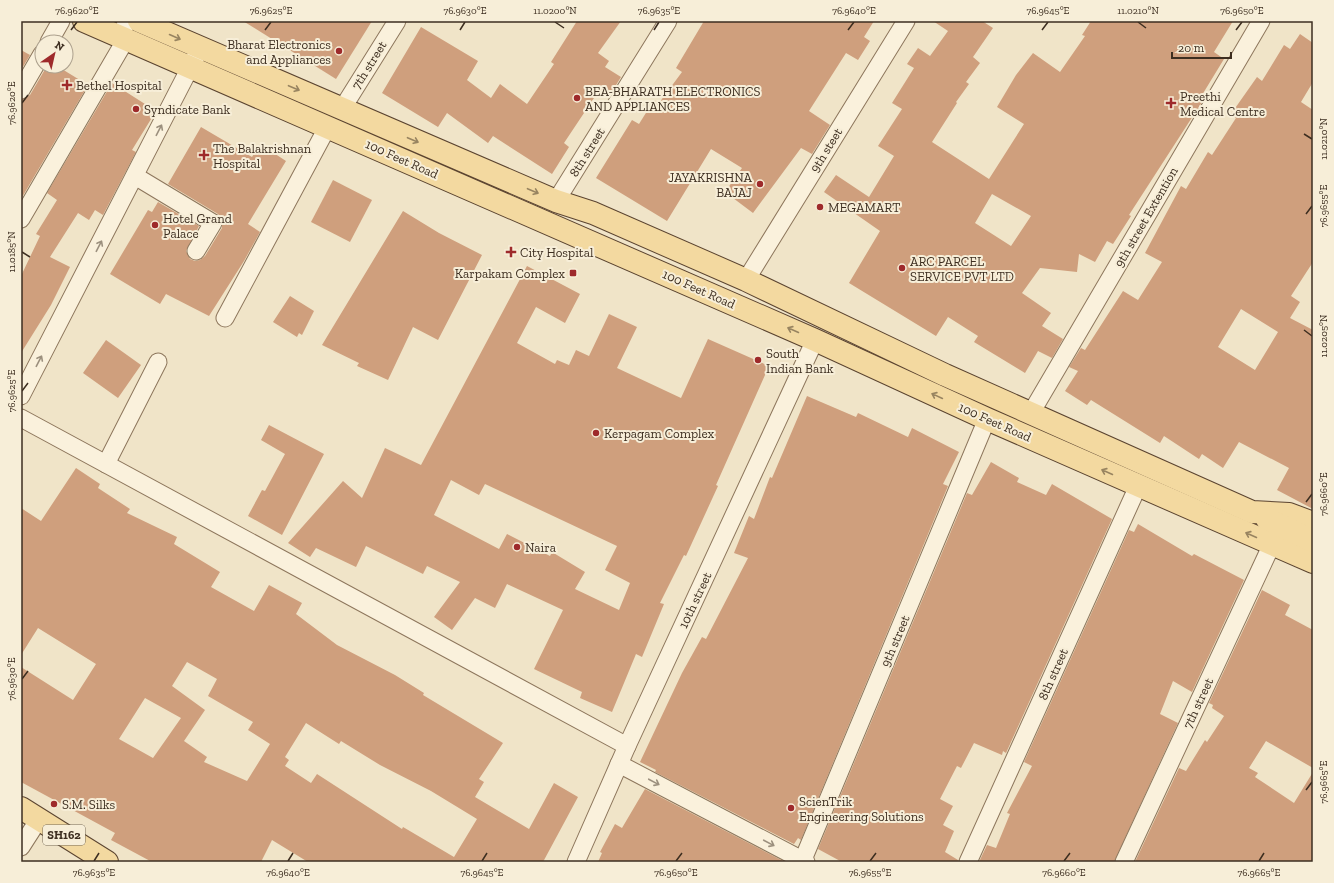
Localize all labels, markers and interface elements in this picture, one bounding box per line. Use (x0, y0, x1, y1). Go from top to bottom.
text: 76.9620°E (55, 5, 99, 17)
text: 76.9625°E (250, 5, 292, 17)
text: 76.9630°E (443, 5, 487, 17)
text: 11.0200°N (533, 5, 577, 17)
text: 76.9635°E (638, 5, 680, 17)
text: 76.9640°E (832, 5, 876, 17)
text: 76.9645°E (1027, 5, 1070, 17)
text: 11.0210°N (1117, 5, 1159, 17)
text: 76.9650°E (1220, 5, 1264, 17)
one-way arrow (168, 33, 180, 41)
north arrow (34, 34, 74, 74)
scale bar (1172, 34, 1231, 60)
place label: Bharat Electronics and Appliances (227, 37, 331, 67)
text: N (52, 38, 67, 54)
street label: 7th street (348, 38, 390, 92)
text: 20 m (1178, 41, 1205, 55)
marker: Bharat Electronics and Appliances (334, 46, 344, 56)
place label: Bethel Hospital (76, 78, 162, 93)
marker: Bethel Hospital (61, 79, 73, 91)
text: 76.9620°E (6, 81, 18, 125)
place label: BEA-BHARATH ELECTRONICS AND APPLIANCES (585, 84, 760, 114)
one-way arrow (288, 85, 300, 92)
place label: Preethi Medical Centre (1180, 89, 1265, 119)
marker: BEA-BHARATH ELECTRONICS AND APPLIANCES (572, 93, 582, 103)
marker: Preethi Medical Centre (1165, 97, 1177, 109)
place label: Syndicate Bank (144, 102, 230, 117)
marker: Syndicate Bank (131, 104, 141, 114)
text: 11.0210°N (1318, 118, 1330, 160)
one-way arrow (155, 124, 163, 136)
street label: 8th street (566, 125, 608, 179)
street label: 9th steet (807, 125, 846, 175)
street label: 100 Feet Road (363, 136, 441, 182)
one-way arrow (407, 136, 419, 144)
place label: The Balakrishnan Hospital (213, 141, 312, 171)
marker: The Balakrishnan Hospital (198, 149, 210, 161)
street label: 9th street Extention (1111, 164, 1181, 270)
place label: JAYAKRISHNA BAJAJ (669, 170, 753, 200)
marker: JAYAKRISHNA BAJAJ (755, 179, 765, 189)
text: 76.9655°E (1318, 185, 1330, 227)
one-way arrow (526, 188, 538, 195)
place label: MEGAMART (828, 200, 900, 215)
marker: MEGAMART (815, 202, 825, 212)
place label: Hotel Grand Palace (163, 211, 232, 241)
marker: Hotel Grand Palace (150, 220, 160, 230)
text: 11.0185°N (6, 231, 18, 273)
one-way arrow (96, 240, 103, 252)
place label: City Hospital (520, 245, 594, 260)
marker: City Hospital (505, 246, 517, 258)
place label: ARC PARCEL SERVICE PVT LTD (910, 254, 1014, 284)
marker: ARC PARCEL SERVICE PVT LTD (897, 263, 907, 273)
place label: Karpakam Complex (455, 266, 565, 281)
street label: 100 Feet Road (660, 266, 738, 312)
marker: Karpakam Complex (568, 268, 578, 278)
text: 11.0205°N (1318, 314, 1330, 357)
one-way arrow (788, 326, 800, 333)
place label: South Indian Bank (766, 346, 834, 376)
one-way arrow (36, 355, 43, 367)
marker: South Indian Bank (753, 355, 763, 365)
text: 76.9625°E (6, 370, 18, 412)
one-way arrow (931, 392, 943, 399)
street label: 100 Feet Road (956, 399, 1034, 445)
place label: Kerpagam Complex (604, 426, 715, 441)
marker: Kerpagam Complex (591, 428, 601, 438)
one-way arrow (1101, 468, 1113, 475)
text: 76.9660°E (1318, 472, 1330, 516)
one-way arrow (1246, 531, 1258, 539)
place label: Naira (525, 540, 557, 555)
marker: Naira (512, 542, 522, 552)
street label: 10th street (675, 569, 715, 631)
street label: 9th street (877, 613, 913, 669)
street label: 8th street (1035, 646, 1071, 702)
text: 76.9630°E (6, 657, 18, 701)
street label: 7th street (1180, 675, 1216, 731)
text: 76.9665°E (1318, 760, 1330, 803)
one-way arrow (648, 779, 660, 787)
place label: ScienTrik Engineering Solutions (799, 794, 924, 824)
place label: S.M. Silks (62, 797, 115, 812)
marker: S.M. Silks (49, 799, 59, 809)
marker: ScienTrik Engineering Solutions (786, 803, 796, 813)
road number: SH162 (43, 825, 85, 845)
one-way arrow (763, 840, 775, 847)
text: 76.9635°E (73, 867, 115, 879)
text: 76.9640°E (266, 867, 310, 879)
text: 76.9645°E (461, 867, 504, 879)
text: 76.9650°E (654, 867, 698, 879)
text: 76.9655°E (849, 867, 891, 879)
text: 76.9660°E (1042, 867, 1086, 879)
text: 76.9665°E (1238, 867, 1281, 879)

